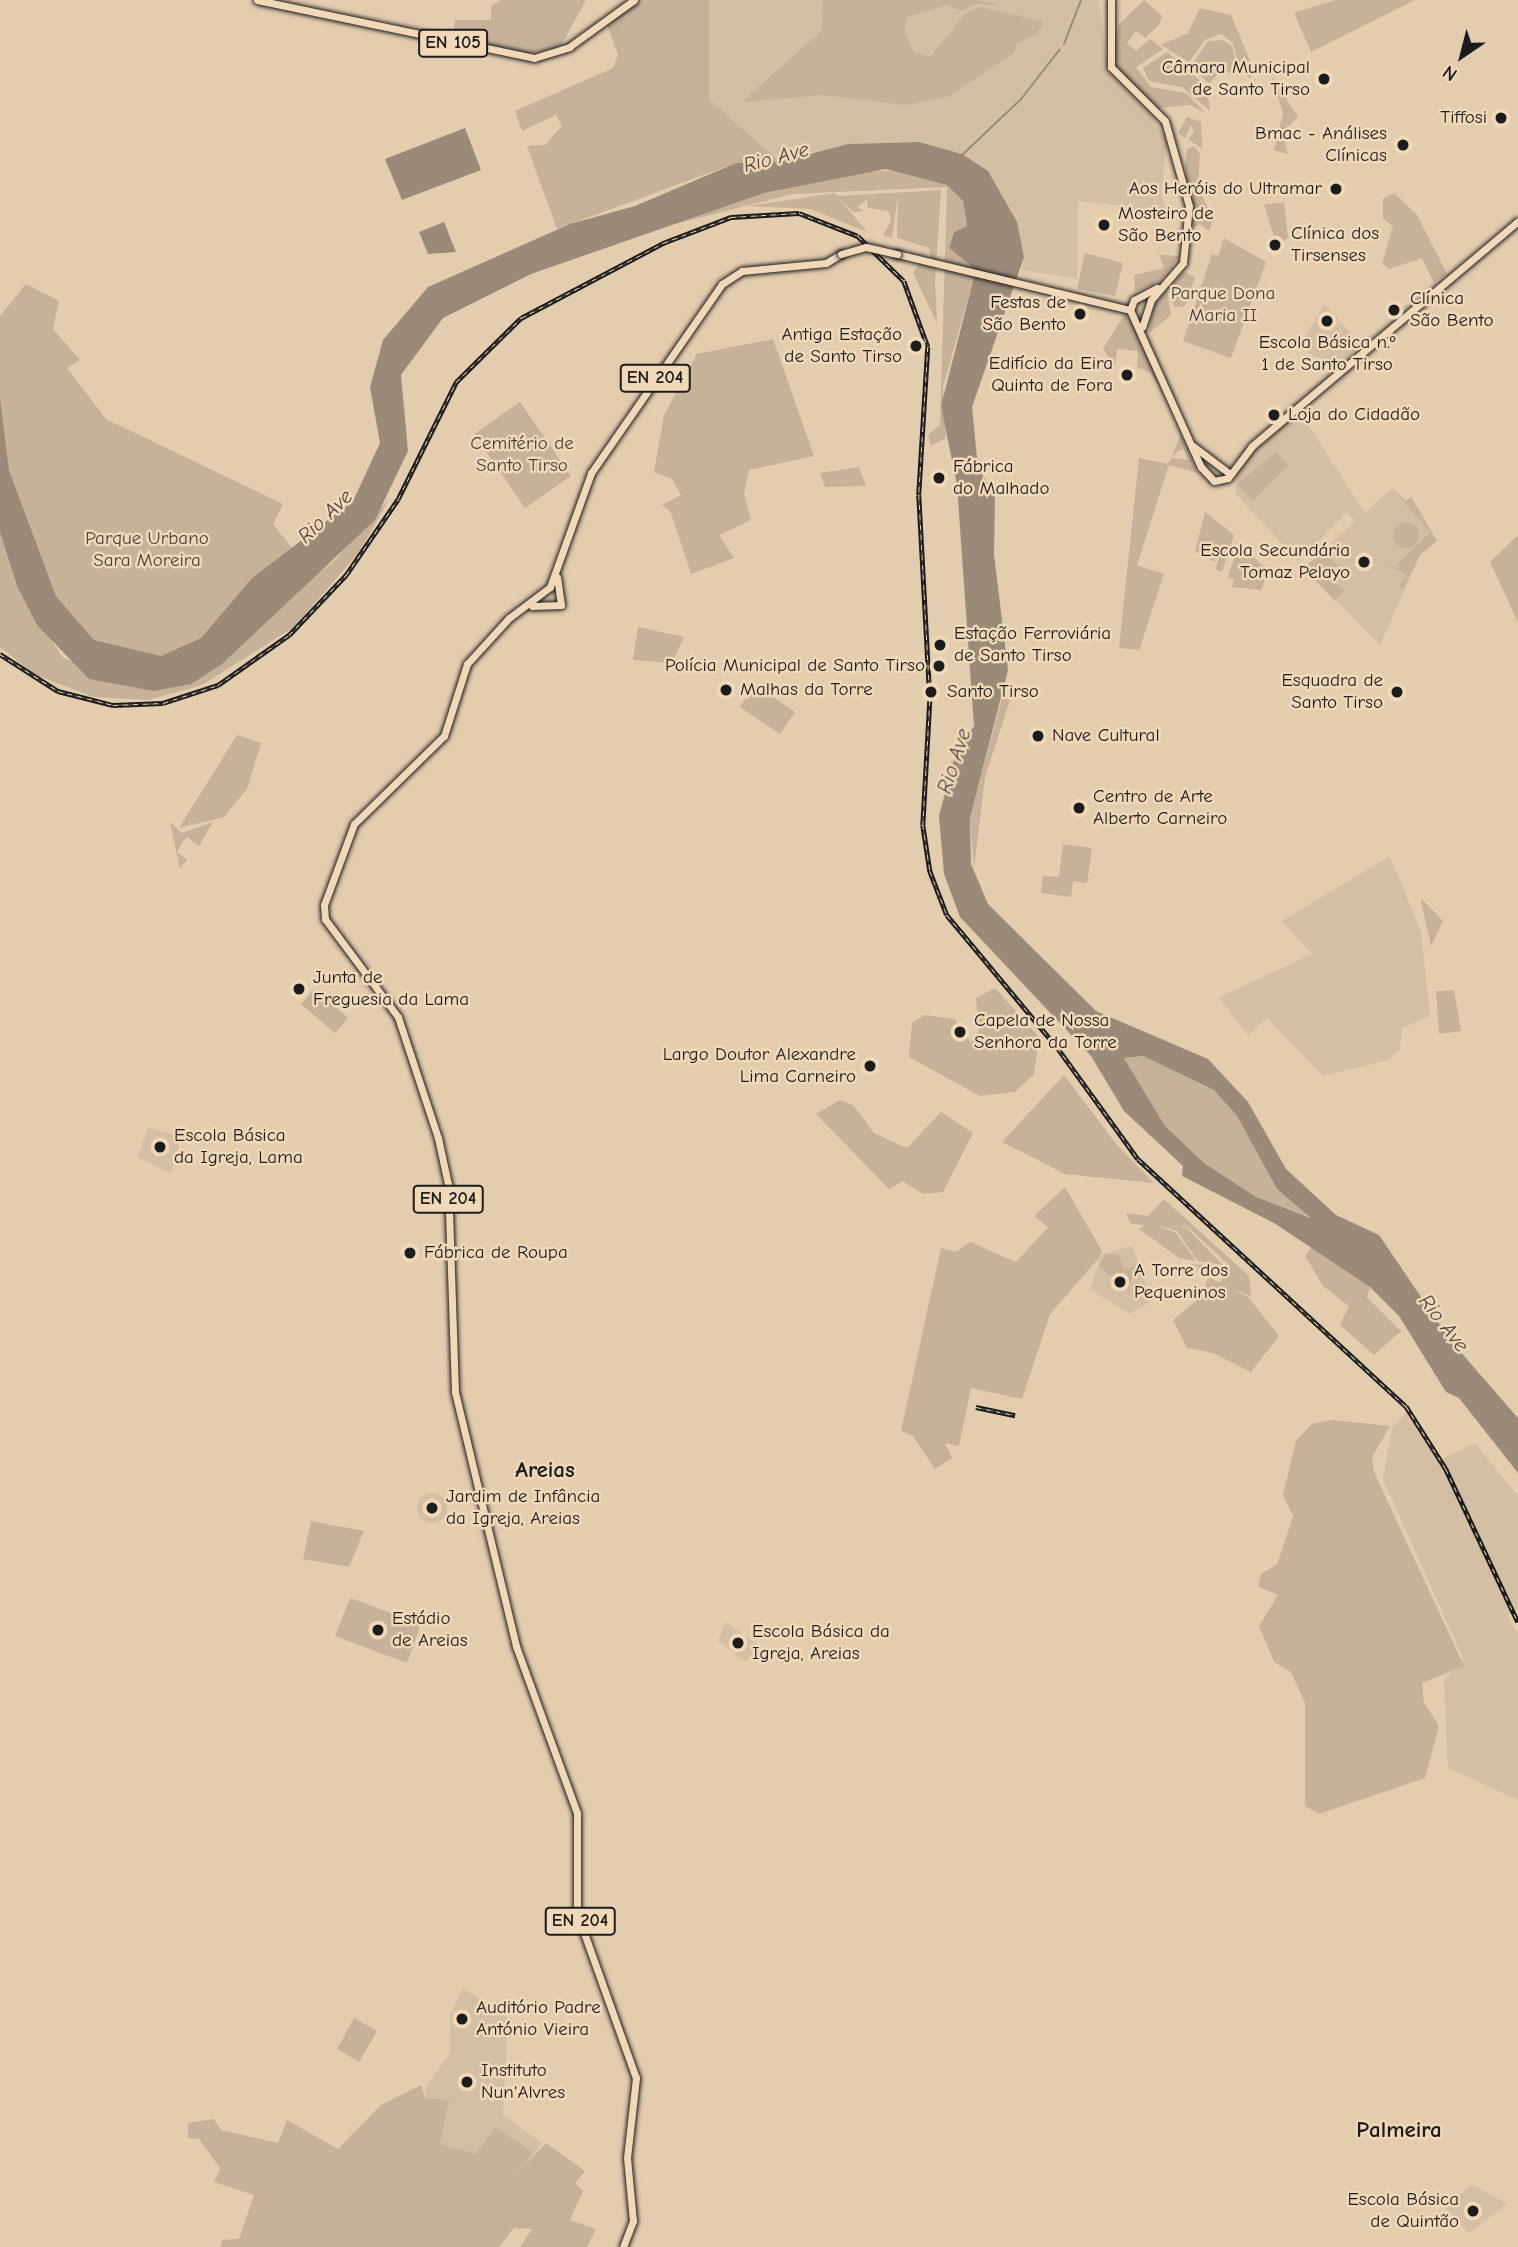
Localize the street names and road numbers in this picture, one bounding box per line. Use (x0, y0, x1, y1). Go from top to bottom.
road number: EN 105 (418, 28, 488, 58)
road number: EN 204 (618, 364, 692, 392)
road number: EN 204 (411, 1184, 485, 1214)
road number: EN 204 (543, 1907, 617, 1936)

